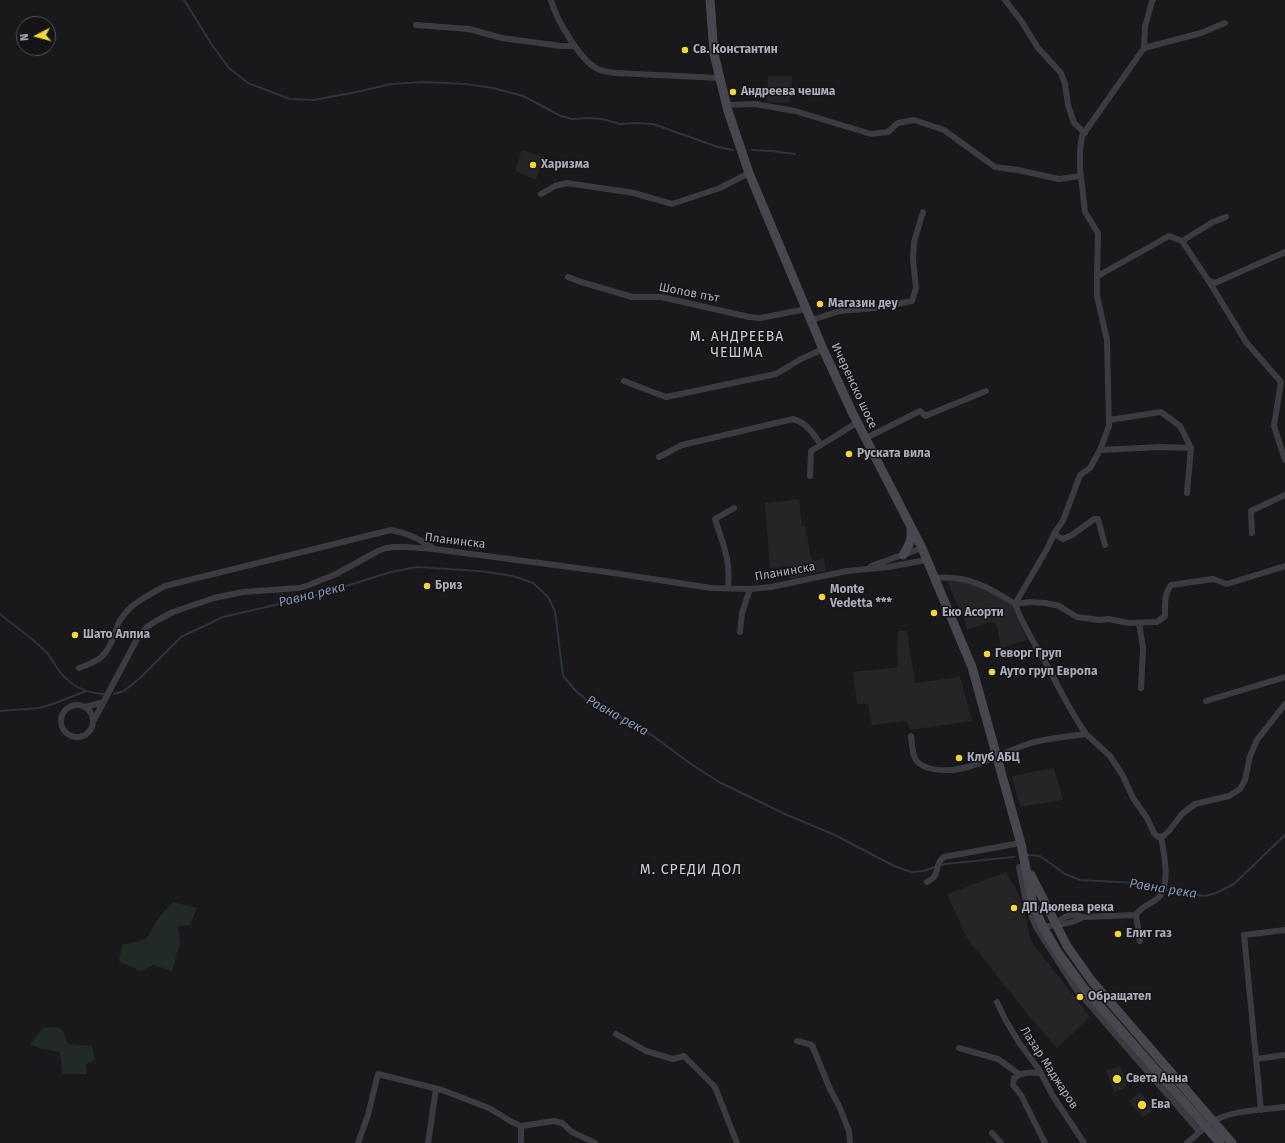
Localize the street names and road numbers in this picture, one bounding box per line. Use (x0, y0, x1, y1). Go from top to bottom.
street label: Шопов път (657, 280, 721, 306)
street label: Ичеренско шосе (828, 341, 880, 431)
street label: Планинска (424, 530, 486, 552)
street label: Планинска (754, 560, 816, 584)
street label: Лазар Маджаров (1017, 1024, 1081, 1112)

